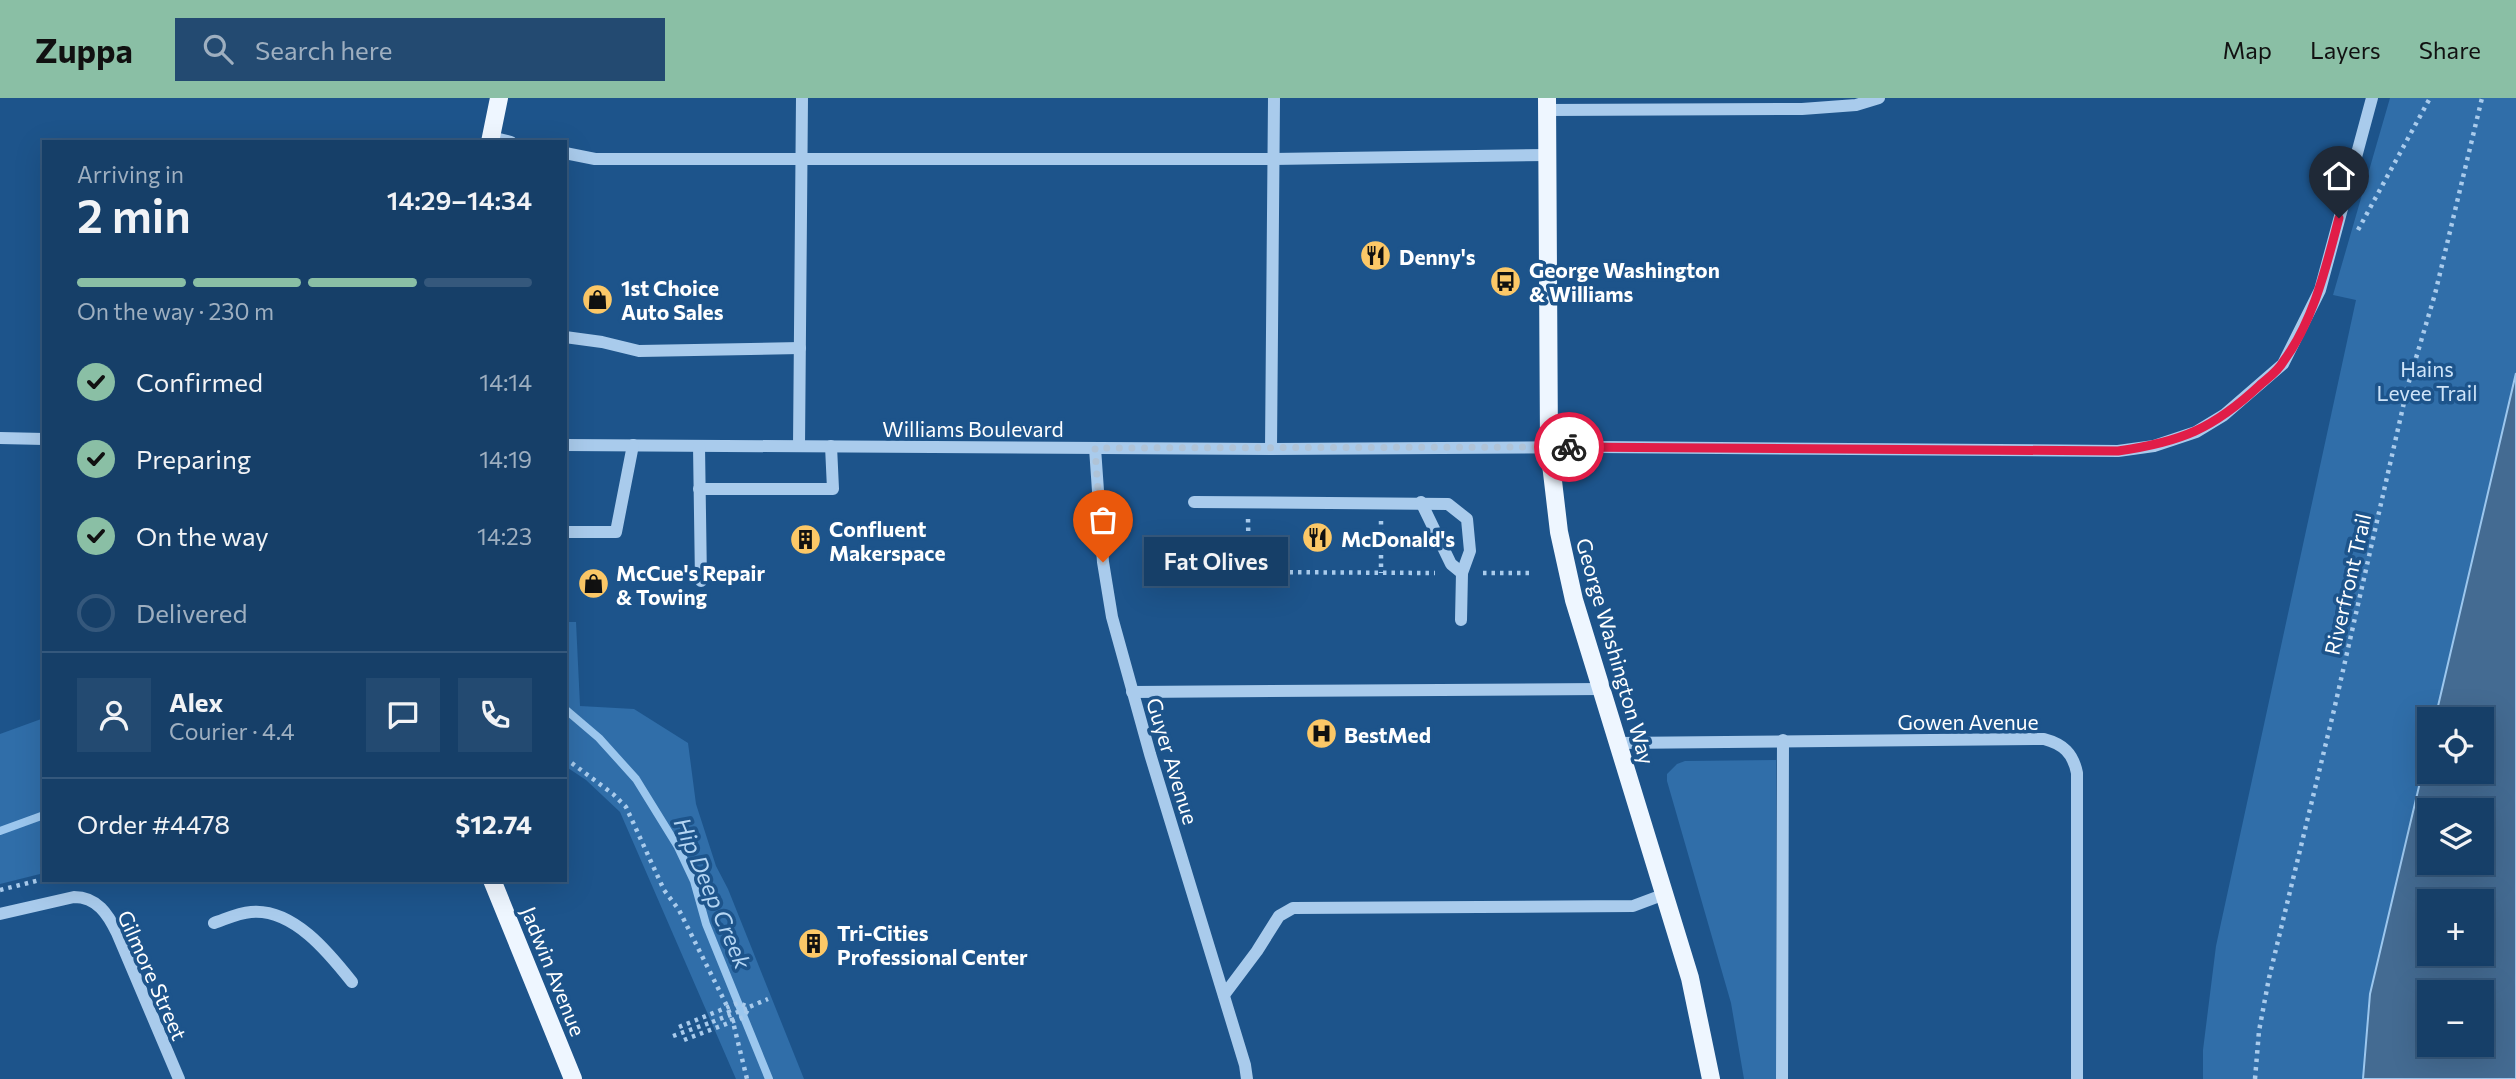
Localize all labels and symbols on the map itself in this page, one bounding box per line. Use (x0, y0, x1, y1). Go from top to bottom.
pin (2309, 146, 2369, 218)
restaurant icon: Denny's (1359, 239, 1393, 273)
place label: Denny's (1399, 244, 1476, 269)
place label: George Washington & Williams (1529, 257, 1720, 306)
bus stop icon: George Washington & Williams (1489, 264, 1523, 298)
place label: 1st Choice Auto Sales (621, 275, 724, 324)
shop icon: 1st Choice Auto Sales (581, 282, 615, 316)
park label: Hains Levee Trail (2376, 356, 2478, 405)
courier (1534, 412, 1604, 482)
street label: Williams Boulevard (882, 416, 1064, 441)
pin (1073, 490, 1133, 562)
street label: Riverfront Trail (2319, 511, 2375, 657)
place label: Confluent Makerspace (829, 516, 946, 565)
restaurant icon: McDonald's (1301, 521, 1335, 555)
building icon: Confluent Makerspace (789, 523, 823, 557)
place label: McDonald's (1341, 526, 1455, 551)
street label: George Washington Way (1572, 535, 1660, 767)
callout: Fat Olives (1145, 538, 1288, 587)
place label: McCue's Repair & Towing (616, 560, 765, 609)
shop icon: McCue's Repair & Towing (576, 567, 610, 601)
street label: Guyer Avenue (1142, 695, 1204, 827)
street label: Gowen Avenue (1897, 709, 2039, 734)
hospital icon: BestMed (1304, 717, 1338, 751)
place label: BestMed (1344, 722, 1431, 747)
water label: Hip Deep Creek (669, 813, 758, 973)
street label: Jadwin Avenue (517, 903, 591, 1039)
street label: Gilmore Street (113, 906, 193, 1044)
place label: Tri-Cities Professional Center (837, 920, 1028, 969)
building icon: Tri-Cities Professional Center (797, 927, 831, 961)

